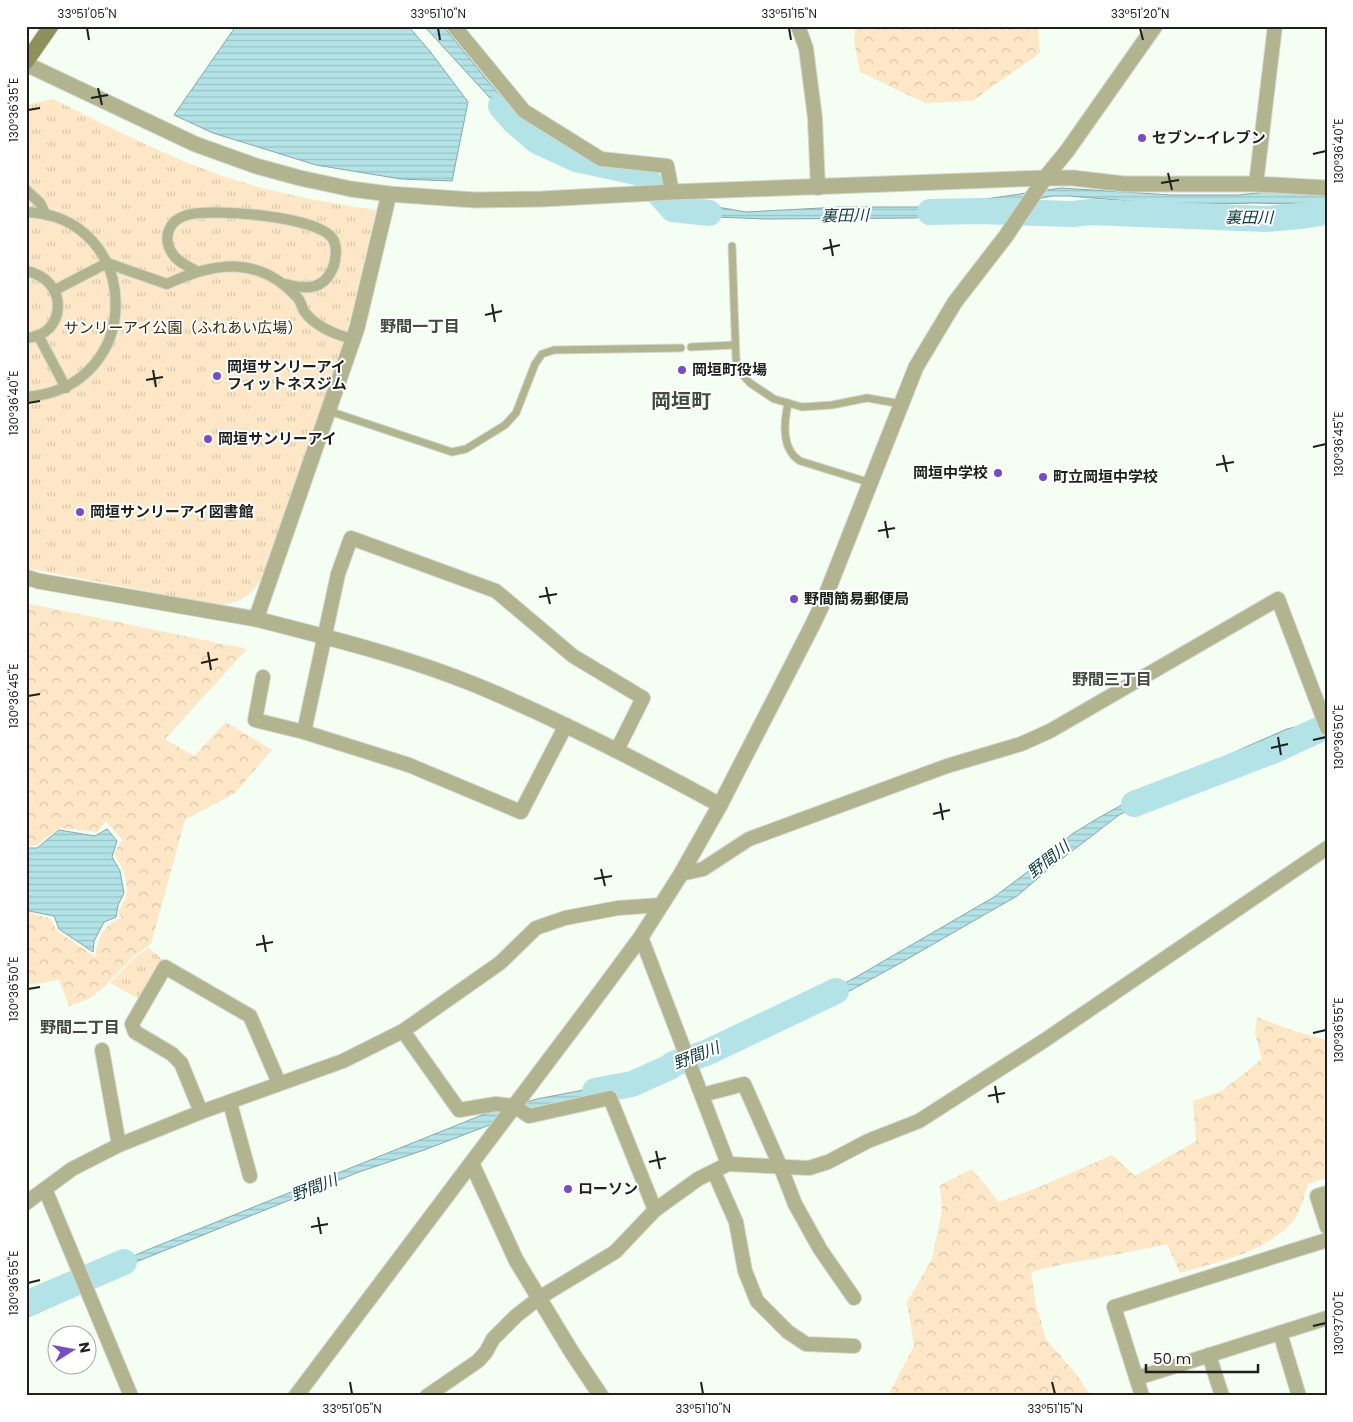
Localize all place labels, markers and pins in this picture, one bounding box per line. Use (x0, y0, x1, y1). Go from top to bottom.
place label: セブン-イレブン (1152, 127, 1266, 148)
marker: セブン-イレブン (1136, 132, 1148, 144)
place label: 岡垣サンリーアイ フィットネスジム (227, 356, 347, 394)
place label: 岡垣町役場 (692, 359, 767, 380)
marker: 岡垣町役場 (676, 364, 688, 376)
marker: 岡垣サンリーアイ フィットネスジム (211, 370, 223, 382)
place label: 岡垣サンリーアイ (218, 428, 337, 449)
marker: 岡垣サンリーアイ (202, 433, 214, 445)
place label: 岡垣中学校 (913, 462, 988, 483)
place label: 町立岡垣中学校 (1053, 466, 1158, 487)
marker: 岡垣中学校 (992, 467, 1004, 479)
marker: 町立岡垣中学校 (1037, 471, 1049, 483)
place label: 岡垣サンリーアイ図書館 (90, 501, 254, 522)
marker: 岡垣サンリーアイ図書館 (74, 506, 86, 518)
place label: 野間簡易郵便局 (804, 588, 909, 609)
marker: 野間簡易郵便局 (788, 593, 800, 605)
place label: ローソン (578, 1178, 638, 1199)
marker: ローソン (562, 1183, 574, 1195)

